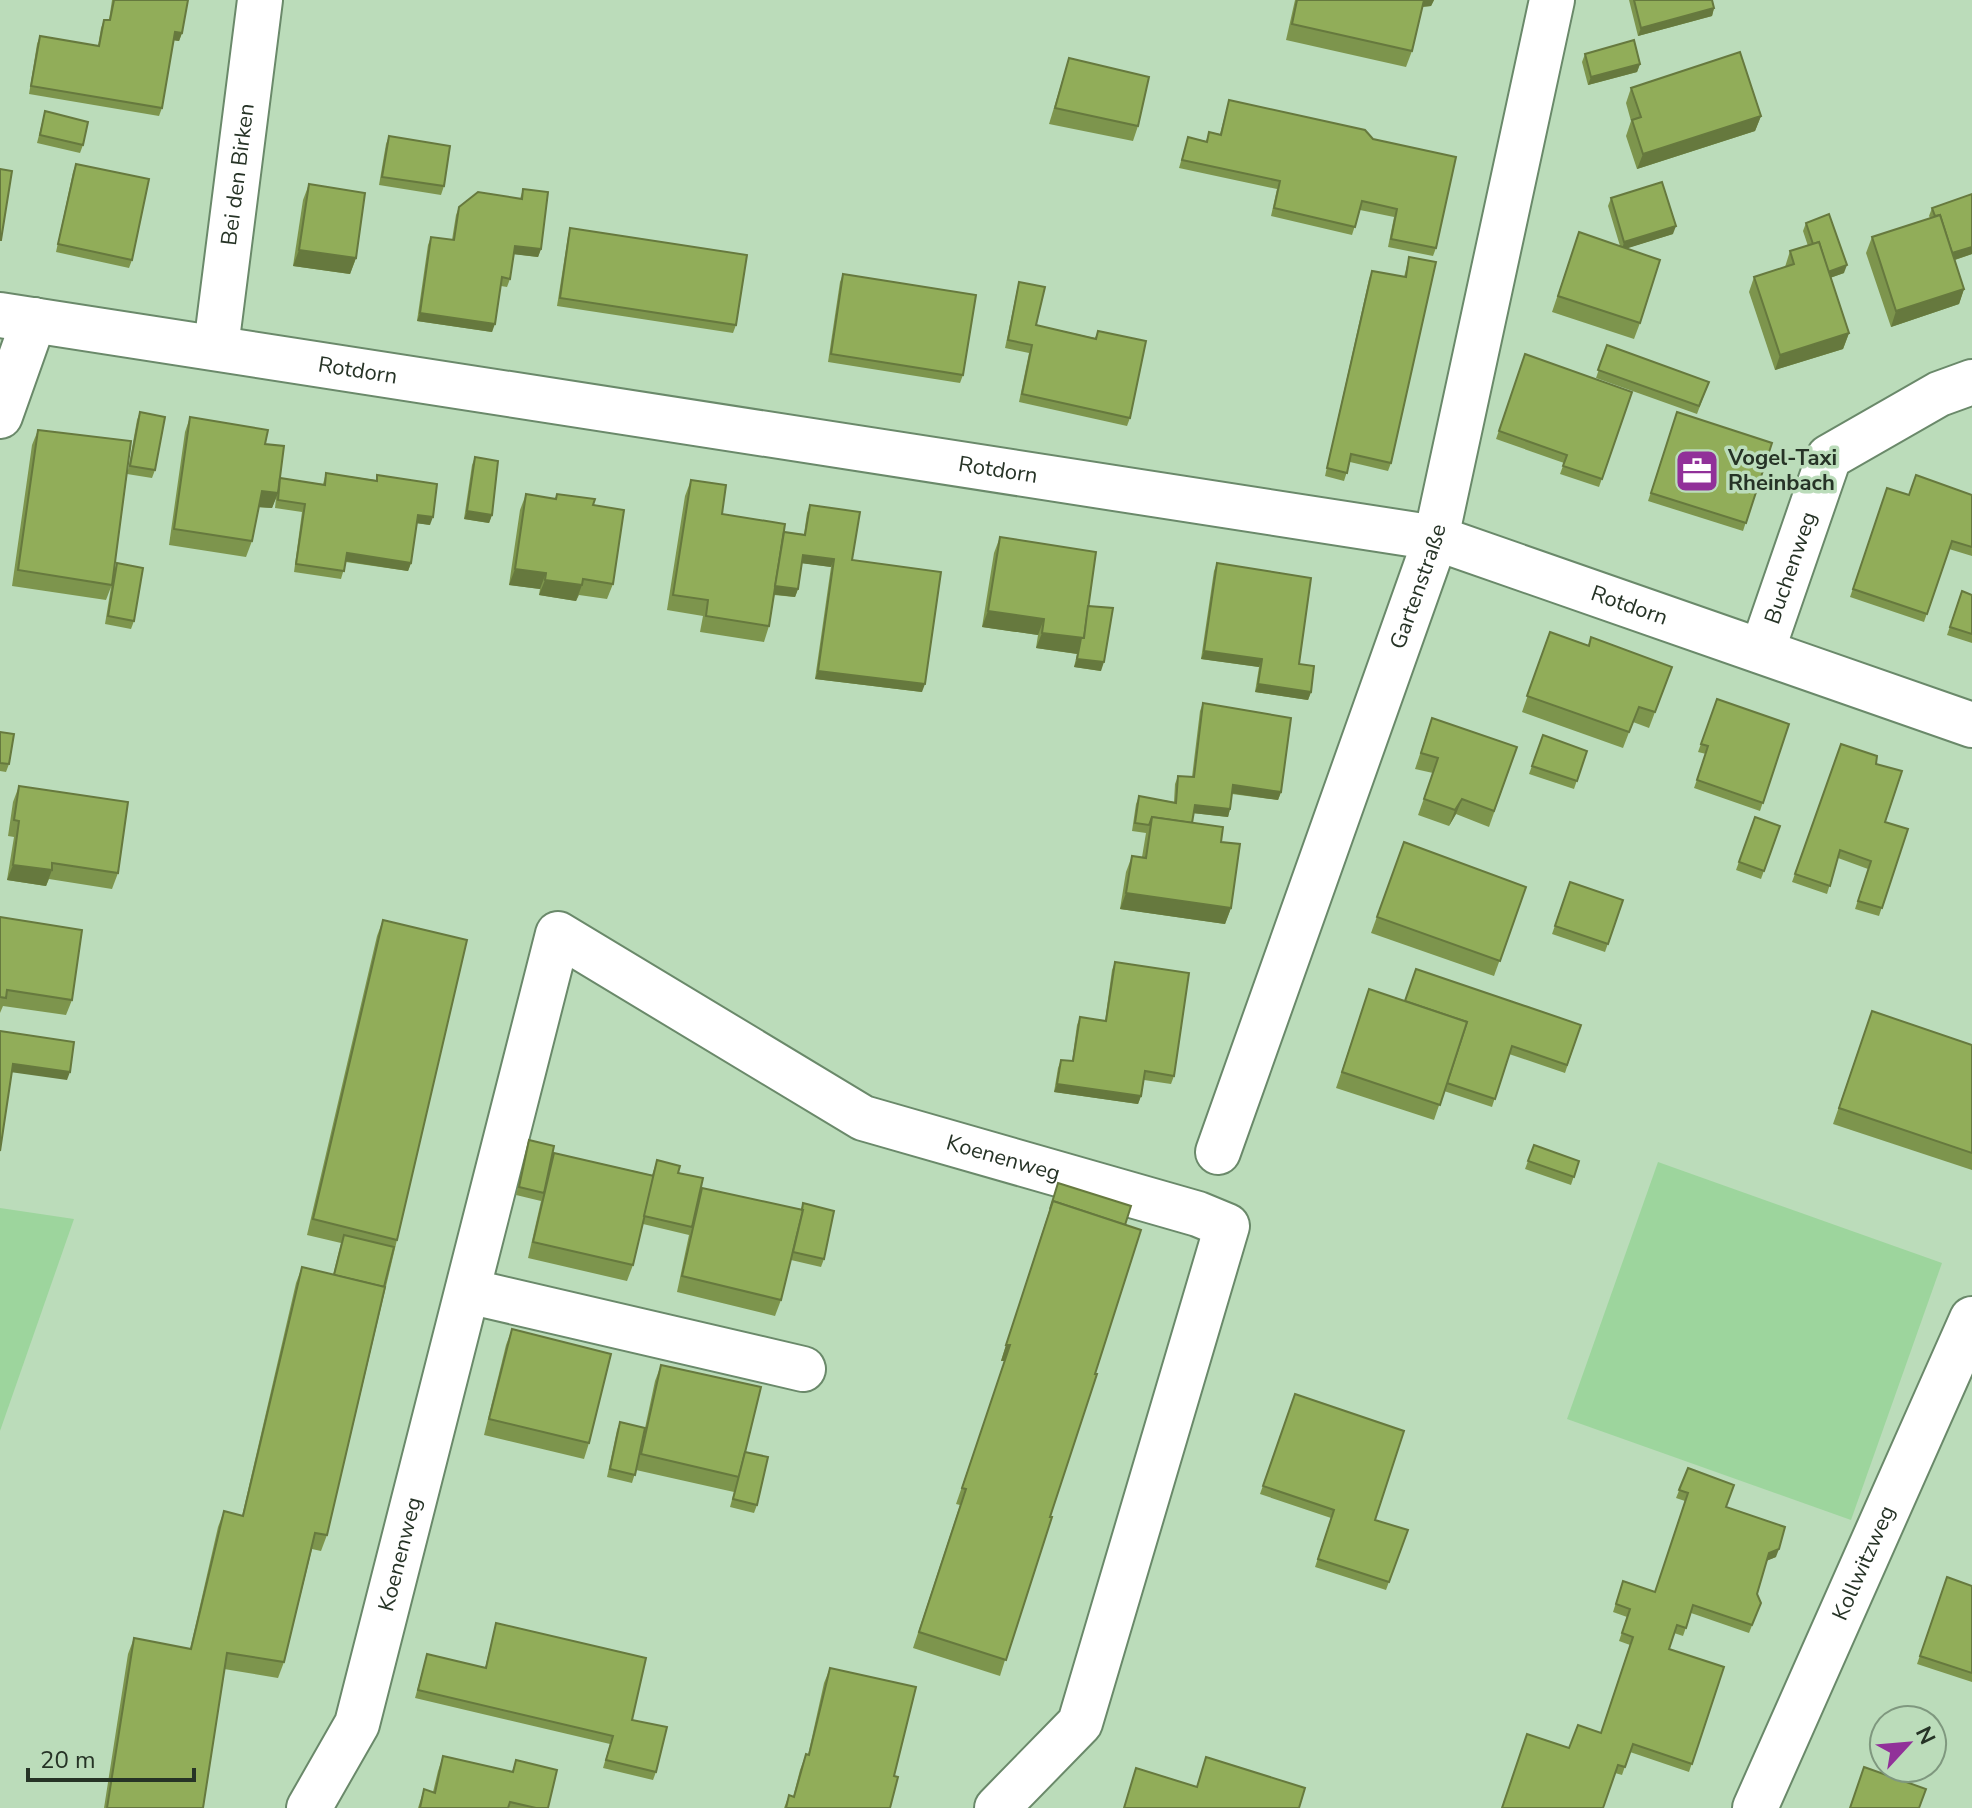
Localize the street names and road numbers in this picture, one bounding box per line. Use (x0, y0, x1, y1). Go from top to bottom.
street label: Bei den Birken (214, 102, 262, 247)
street label: Rotdorn (316, 350, 399, 391)
street label: Rotdorn (956, 449, 1040, 491)
street label: Buchenweg (1757, 508, 1824, 628)
street label: Gartenstraße (1383, 521, 1454, 653)
street label: Rotdorn (1587, 578, 1672, 633)
street label: Koenenweg (943, 1128, 1064, 1189)
street label: Koenenweg (371, 1494, 429, 1615)
street label: Kollwitzweg (1825, 1501, 1902, 1625)

